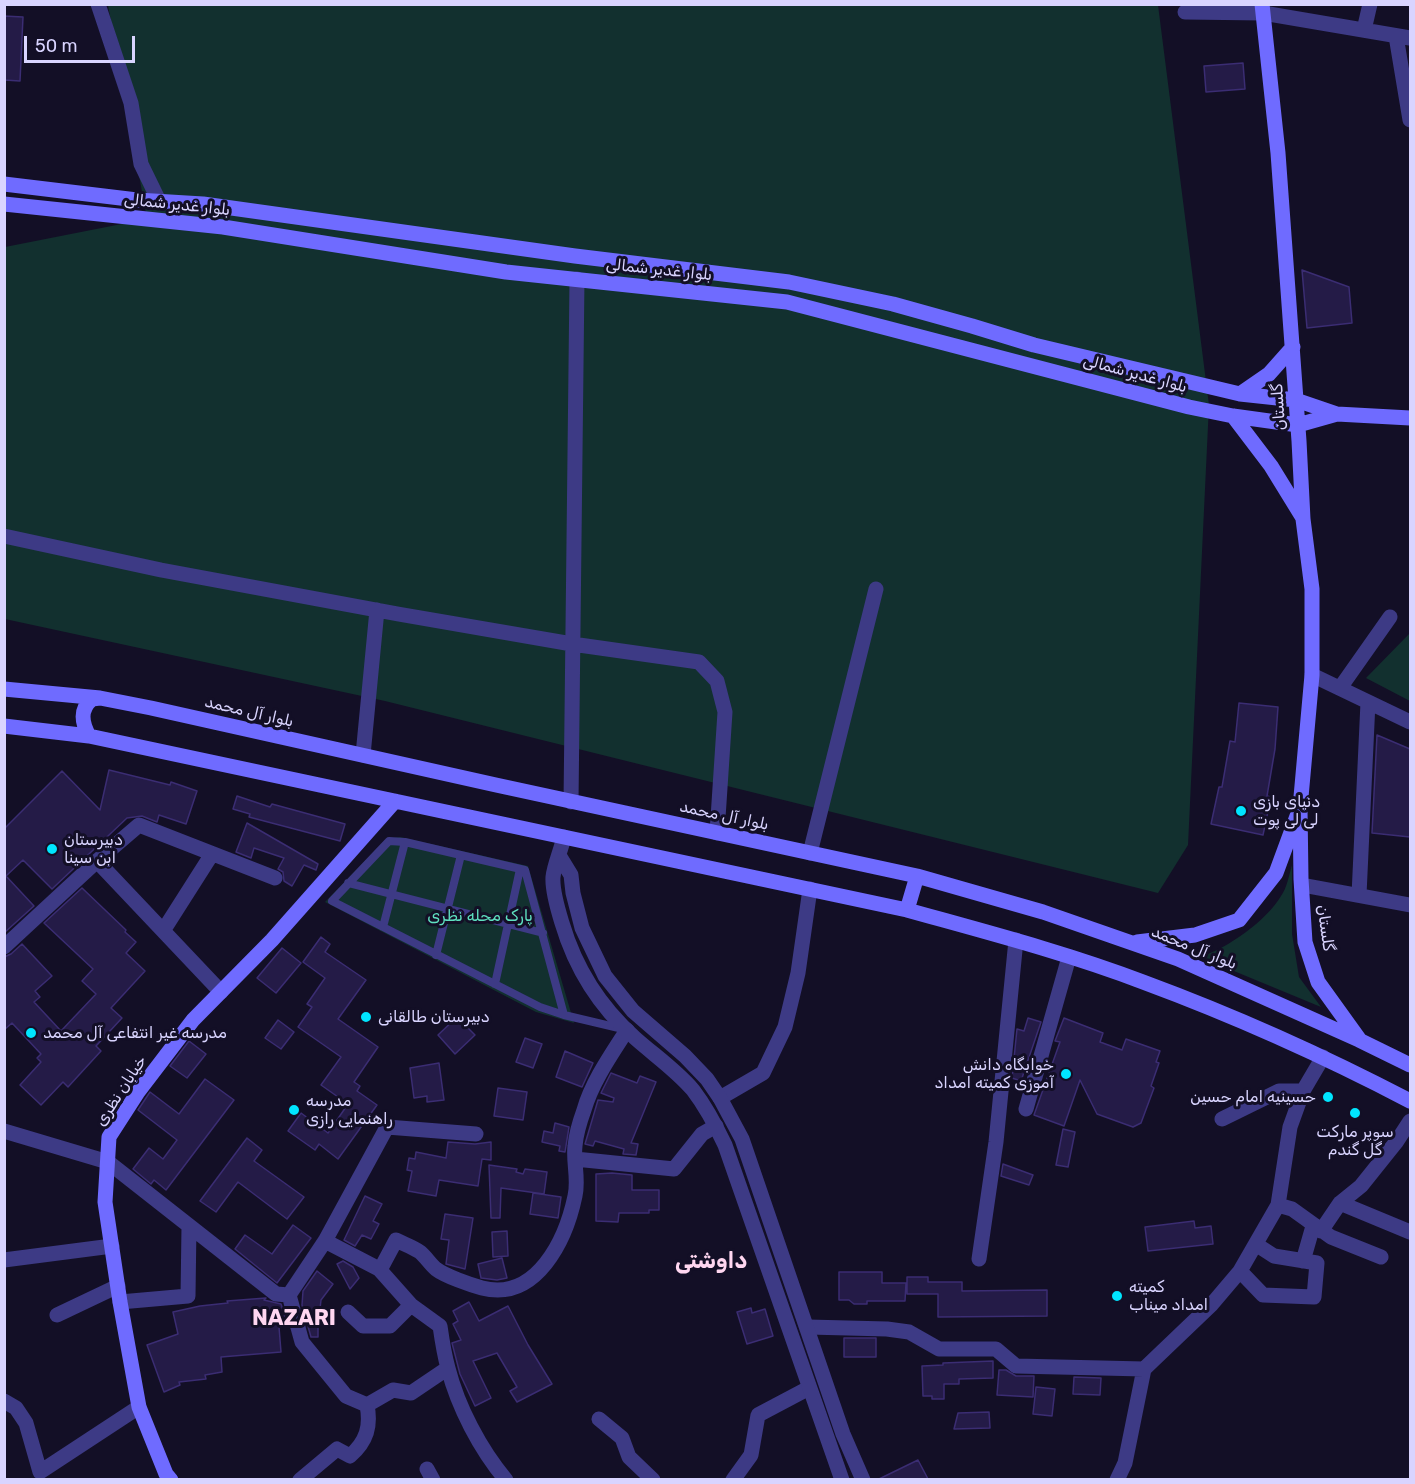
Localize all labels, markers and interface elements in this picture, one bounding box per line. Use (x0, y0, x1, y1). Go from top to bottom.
scale bar (27, 24, 138, 62)
text: 50 m (35, 35, 78, 57)
street label: بلوار غدیر شمالی (123, 190, 231, 220)
street label: بلوار غدیر شمالی (605, 255, 713, 285)
street label: بلوار غدیر شمالی (1081, 351, 1189, 397)
street label: گلستان (1268, 383, 1290, 431)
street label: بلوار آل محمد (203, 692, 295, 732)
place label: دنیای بازی لی لی پوت (1253, 792, 1320, 830)
street label: بلوار آل محمد (678, 797, 770, 835)
marker: دنیای بازی لی لی پوت (1234, 804, 1248, 818)
place label: دبیرستان ابن سینا (64, 830, 123, 868)
marker: دبیرستان ابن سینا (45, 842, 59, 856)
street label: گلستان (1312, 904, 1338, 952)
park label: پارک محله نظری (427, 906, 533, 926)
street label: بلوار آل محمد (1148, 922, 1240, 974)
place label: دبیرستان طالقانی (378, 1007, 490, 1027)
marker: دبیرستان طالقانی (359, 1010, 373, 1024)
place label: مدرسه غیر انتفاعی آل محمد (43, 1023, 227, 1043)
marker: مدرسه غیر انتفاعی آل محمد (24, 1026, 38, 1040)
street label: خیابان نظری (91, 1052, 151, 1130)
place label: خوابگاه دانش آموزی کمیته امداد (934, 1055, 1054, 1093)
marker: خوابگاه دانش آموزی کمیته امداد (1059, 1067, 1073, 1081)
place label: حسینیه امام حسین (1190, 1087, 1316, 1107)
marker: حسینیه امام حسین (1321, 1090, 1335, 1104)
place label: مدرسه راهنمایی رازی (306, 1091, 393, 1129)
marker: مدرسه راهنمایی رازی (287, 1103, 301, 1117)
marker: سوپر مارکت گل گندم (1348, 1106, 1362, 1120)
place label: سوپر مارکت گل گندم (1316, 1122, 1394, 1160)
district label: داوشتی (675, 1249, 747, 1275)
place label: کمیته امداد میناب (1129, 1277, 1208, 1315)
marker: کمیته امداد میناب (1110, 1289, 1124, 1303)
district label: NAZARI (248, 1306, 340, 1332)

